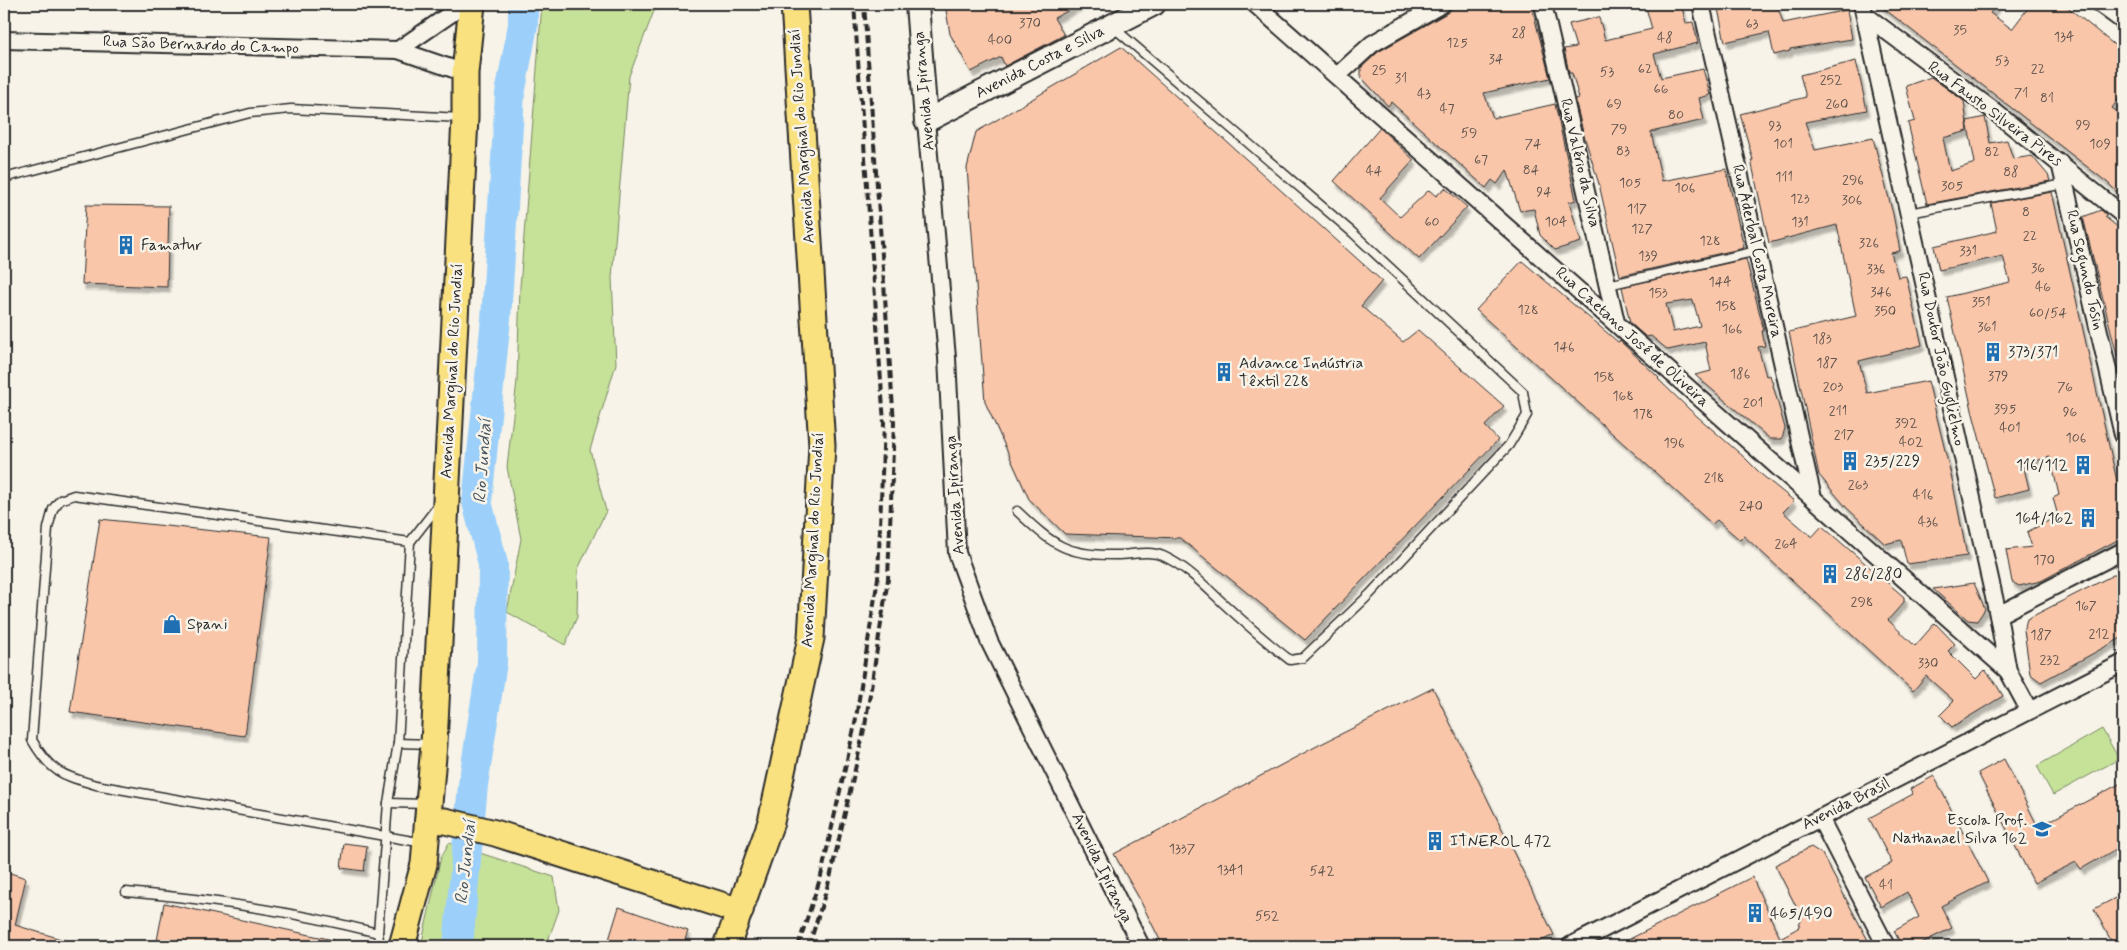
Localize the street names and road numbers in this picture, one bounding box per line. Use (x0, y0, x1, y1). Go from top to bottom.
street label: Avenida Costa e Silva (972, 20, 1108, 104)
street label: Avenida Marginal do Rio Jundiaí (784, 28, 821, 244)
street label: Avenida Ipiranga (908, 30, 940, 152)
street label: Rua São Bernardo do Campo (103, 31, 300, 59)
street label: Rua Fausto Silveira Pires (1923, 56, 2067, 172)
street label: Rua Valério da Silva (1555, 96, 1605, 230)
street label: Rua Aderbal Costa Moreira (1727, 162, 1787, 340)
street label: Rua Segundo Tosin (2060, 208, 2109, 332)
street label: Rua Caetano José de Oliveira (1551, 262, 1713, 412)
street label: Avenida Marginal do Rio Jundiaí (436, 263, 469, 479)
street label: Rua Doutor João Guglielmo (1911, 270, 1970, 448)
street label: Avenida Marginal do Rio Jundiaí (797, 432, 830, 648)
street label: Avenida Ipiranga (940, 434, 970, 556)
street label: Avenida Brasil (1798, 773, 1894, 835)
street label: Avenida Ipiranga (1066, 810, 1138, 927)

